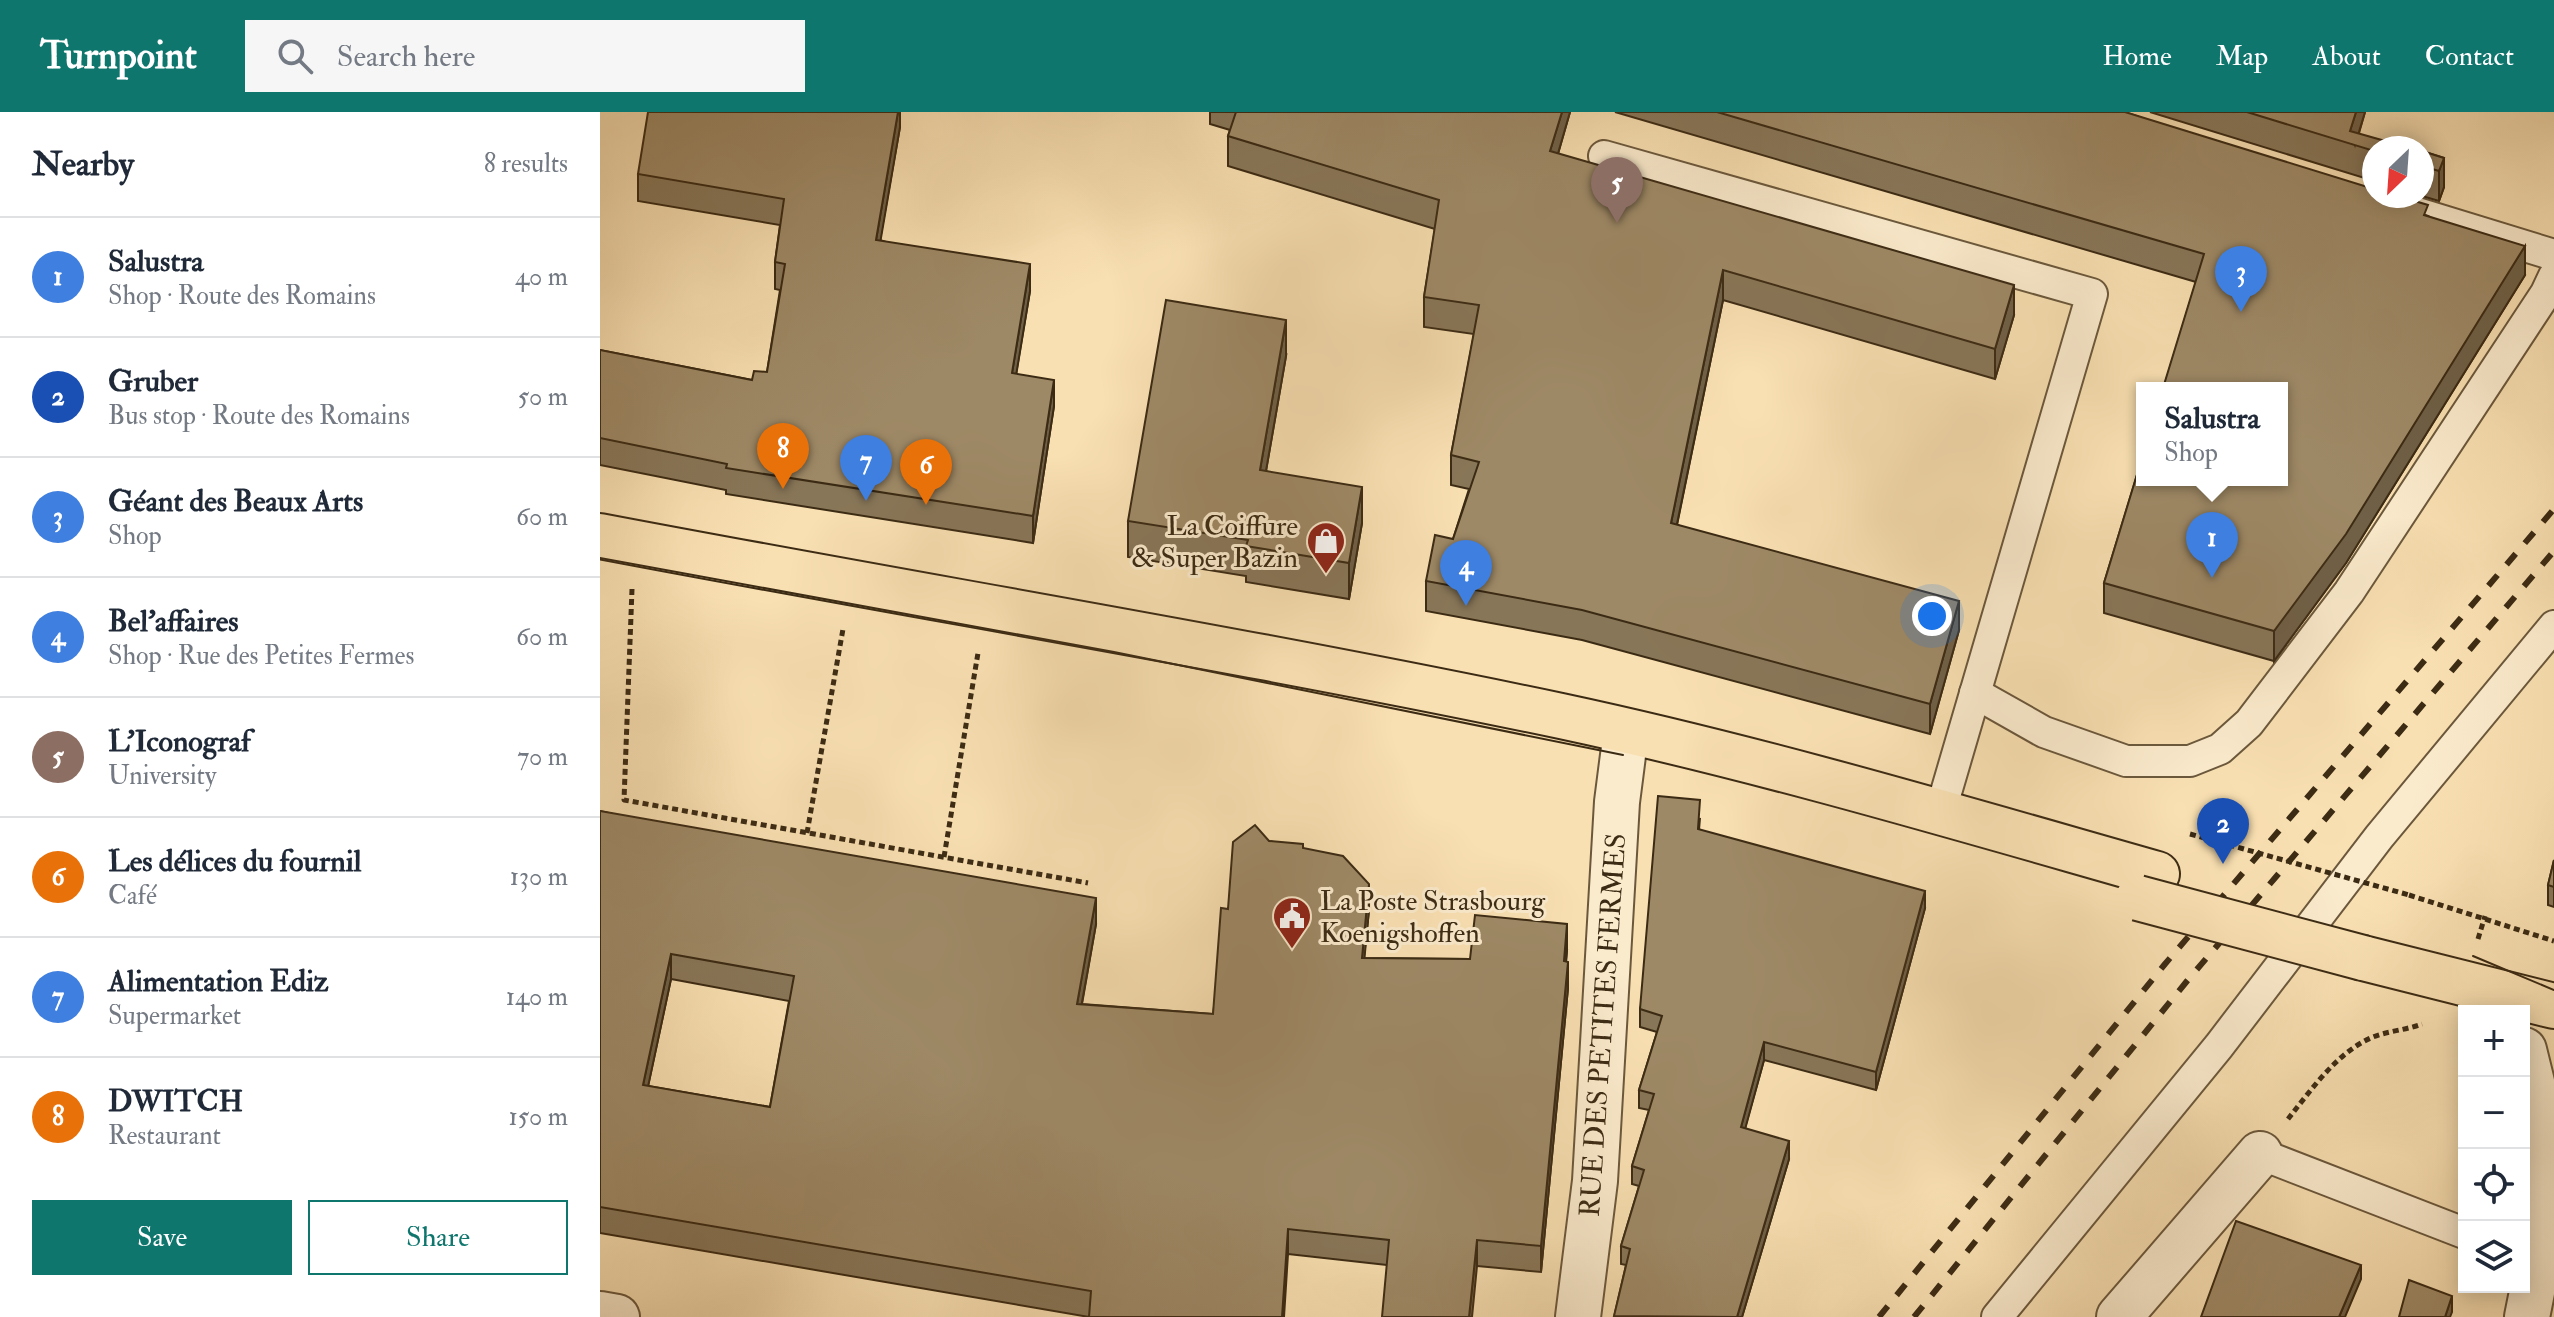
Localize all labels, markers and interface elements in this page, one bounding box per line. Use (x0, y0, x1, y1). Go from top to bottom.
search box (245, 20, 805, 92)
text: Turnpoint (40, 32, 197, 80)
icon: search (273, 34, 317, 78)
text: Search here (337, 38, 475, 75)
text: Home (2102, 39, 2172, 74)
text: Map (2216, 39, 2268, 74)
text: About (2312, 39, 2381, 74)
text: Contact (2425, 39, 2514, 74)
north arrow (2362, 136, 2434, 208)
text: Nearby (32, 143, 134, 186)
text: 8 results (484, 148, 568, 180)
pin: 5 (1591, 157, 1643, 223)
text: Salustra (108, 243, 204, 280)
pin: 3 (2215, 246, 2267, 312)
text: 1 (53, 261, 63, 293)
text: 40 m (515, 261, 568, 293)
text: Shop · Route des Romains (108, 280, 376, 312)
text: Gruber (108, 363, 198, 400)
text: 2 (51, 381, 65, 413)
text: 50 m (518, 381, 568, 413)
popup (2136, 382, 2288, 486)
text: Bus stop · Route des Romains (108, 400, 410, 432)
text: Salustra (2164, 400, 2260, 437)
pin: 8 (757, 423, 809, 489)
pin: 7 (840, 435, 892, 501)
text: Shop (2164, 437, 2218, 469)
pin: 6 (900, 439, 952, 505)
text: Géant des Beaux Arts (108, 483, 363, 520)
text: 3 (53, 501, 63, 533)
text: 60 m (516, 501, 568, 533)
place label: La Coiffure & Super Bazin (1131, 509, 1298, 576)
pin: 1 (2186, 512, 2238, 578)
text: Shop (108, 520, 162, 552)
shop icon: La Coiffure & Super Bazin (1305, 520, 1347, 575)
pin: 4 (1440, 540, 1492, 606)
your location (1912, 596, 1952, 636)
text: Bel'affaires (108, 603, 239, 640)
text: 4 (51, 621, 65, 653)
text: 60 m (516, 621, 568, 653)
text: Shop · Rue des Petites Fermes (108, 640, 414, 672)
text: L'Iconograf (108, 723, 251, 760)
text: 5 (52, 741, 64, 773)
text: 70 m (517, 741, 568, 773)
text: University (108, 760, 216, 792)
pin: 2 (2197, 798, 2249, 864)
street label: RUE DES PETITES FERMES (1573, 832, 1634, 1218)
text: Les délices du fournil (108, 843, 361, 880)
text: 6 (51, 861, 65, 893)
text: 130 m (510, 861, 568, 893)
text: Café (108, 880, 157, 912)
place label: La Poste Strasbourg Koenigshoffen (1320, 884, 1546, 951)
public building icon: La Poste Strasbourg Koenigshoffen (1271, 895, 1313, 950)
text: Alimentation Ediz (108, 963, 328, 1000)
text: 7 (52, 981, 64, 1013)
text: 140 m (506, 981, 568, 1013)
text: Supermarket (108, 1000, 241, 1032)
map controls (2458, 1005, 2530, 1293)
button: + (2458, 1005, 2530, 1077)
button: − (2458, 1077, 2530, 1149)
text: DWITCH (108, 1083, 243, 1120)
text: 8 (52, 1101, 64, 1133)
text: 150 m (509, 1101, 568, 1133)
text: Restaurant (108, 1120, 221, 1152)
button: locate (2458, 1149, 2530, 1221)
button: Save (32, 1200, 292, 1275)
button: Share (308, 1200, 568, 1275)
button: layers (2458, 1221, 2530, 1293)

